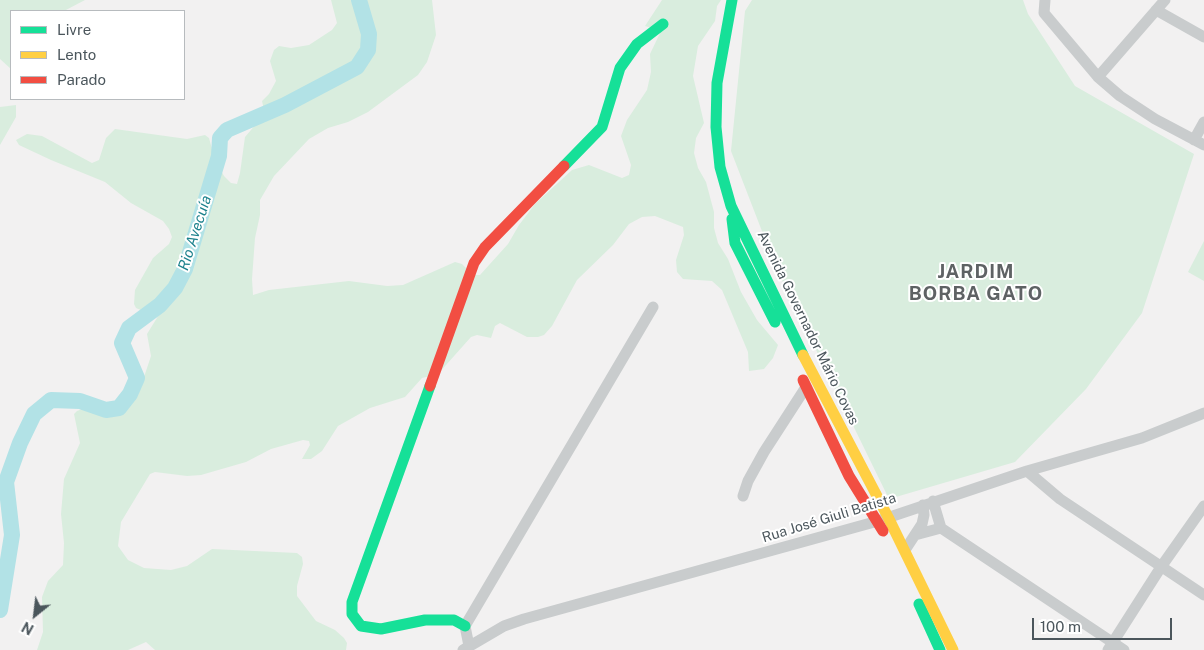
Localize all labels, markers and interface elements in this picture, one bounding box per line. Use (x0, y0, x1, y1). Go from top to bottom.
legend (10, 10, 185, 100)
text: Livre (57, 21, 91, 38)
text: Lento (57, 46, 96, 63)
text: Parado (57, 71, 106, 88)
water label: Rio Avecuía (174, 193, 216, 273)
street label: Avenida Governador Mário Covas (754, 228, 862, 428)
district label: JARDIM BORBA GATO (908, 261, 1044, 305)
street label: Rua José Giuli Batista (760, 490, 898, 546)
north arrow (10, 590, 60, 640)
scale bar (1034, 608, 1174, 640)
text: N (19, 618, 36, 638)
text: 100 m (1040, 618, 1081, 635)

